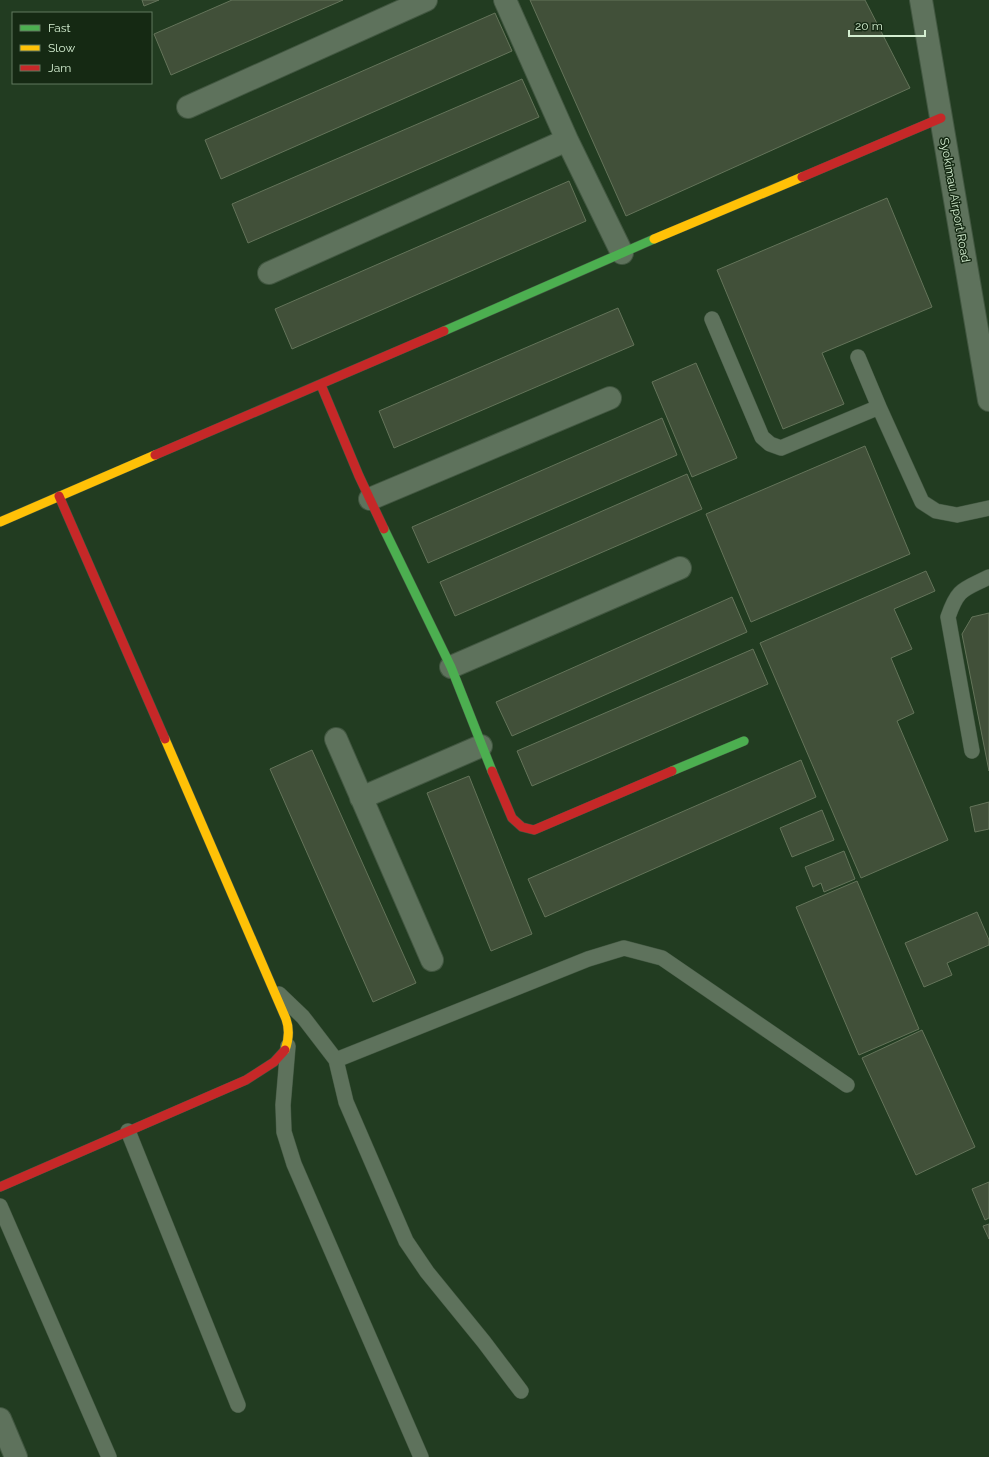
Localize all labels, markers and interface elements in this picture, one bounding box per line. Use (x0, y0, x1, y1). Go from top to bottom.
legend (12, 12, 152, 84)
scale bar (849, 12, 925, 38)
text: 20 m (855, 19, 883, 33)
text: Fast (48, 21, 71, 35)
text: Slow (48, 41, 75, 55)
text: Jam (48, 61, 71, 75)
street label: Syokimau Airport Road (937, 137, 973, 263)

